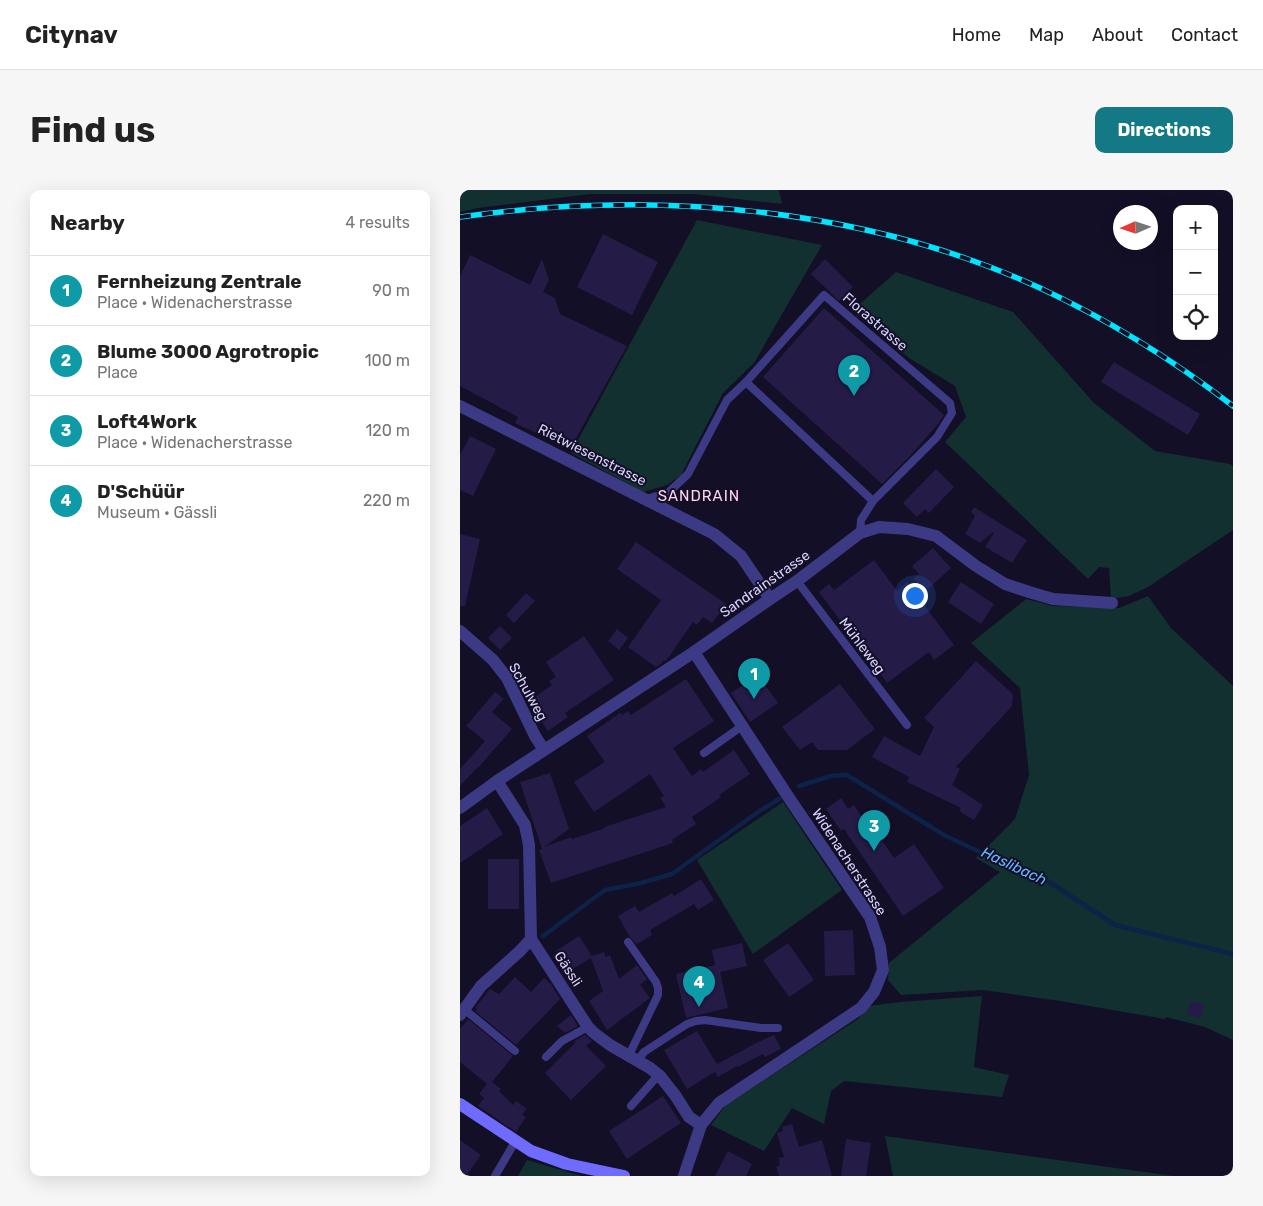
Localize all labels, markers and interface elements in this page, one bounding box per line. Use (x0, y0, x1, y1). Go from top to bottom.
text: Citynav (25, 21, 118, 49)
text: Home (952, 24, 1001, 46)
text: Map (1029, 24, 1064, 46)
text: About (1092, 24, 1143, 46)
text: Contact (1171, 24, 1238, 46)
button: Directions (1095, 107, 1233, 153)
text: Find us (30, 109, 155, 151)
north arrow (1113, 205, 1158, 250)
map controls (1173, 205, 1218, 340)
button: + (1173, 205, 1218, 250)
text: Nearby (50, 210, 125, 235)
text: 4 results (345, 213, 410, 232)
button: − (1173, 250, 1218, 295)
text: Fernheizung Zentrale (97, 270, 302, 293)
text: 1 (62, 281, 70, 300)
text: 90 m (372, 281, 410, 300)
street label: Florastrasse (839, 289, 911, 355)
text: Place · Widenacherstrasse (97, 293, 292, 312)
button: locate (1173, 295, 1218, 340)
text: Blume 3000 Agrotropic (97, 340, 319, 363)
text: 2 (61, 351, 71, 370)
text: 100 m (365, 351, 410, 370)
pin: 2 (838, 355, 870, 396)
text: Place (97, 363, 138, 382)
text: Loft4Work (97, 410, 197, 433)
street label: Rietwiesenstrasse (535, 420, 649, 490)
text: 3 (61, 421, 71, 440)
text: 120 m (365, 421, 410, 440)
text: Place · Widenacherstrasse (97, 433, 292, 452)
text: D'Schüür (97, 480, 184, 503)
district label: SANDRAIN (658, 487, 740, 505)
text: 4 (61, 491, 71, 510)
text: 220 m (363, 491, 410, 510)
text: Museum · Gässli (97, 503, 217, 522)
street label: Sandrainstrasse (717, 547, 813, 621)
your location (902, 583, 928, 609)
street label: Mühleweg (835, 614, 889, 678)
pin: 1 (738, 658, 770, 699)
street label: Schulweg (505, 660, 551, 724)
street label: Widenacherstrasse (808, 805, 890, 919)
pin: 3 (858, 810, 890, 851)
water label: Haslibach (979, 843, 1049, 889)
street label: Gässli (550, 948, 586, 990)
pin: 4 (683, 966, 715, 1007)

